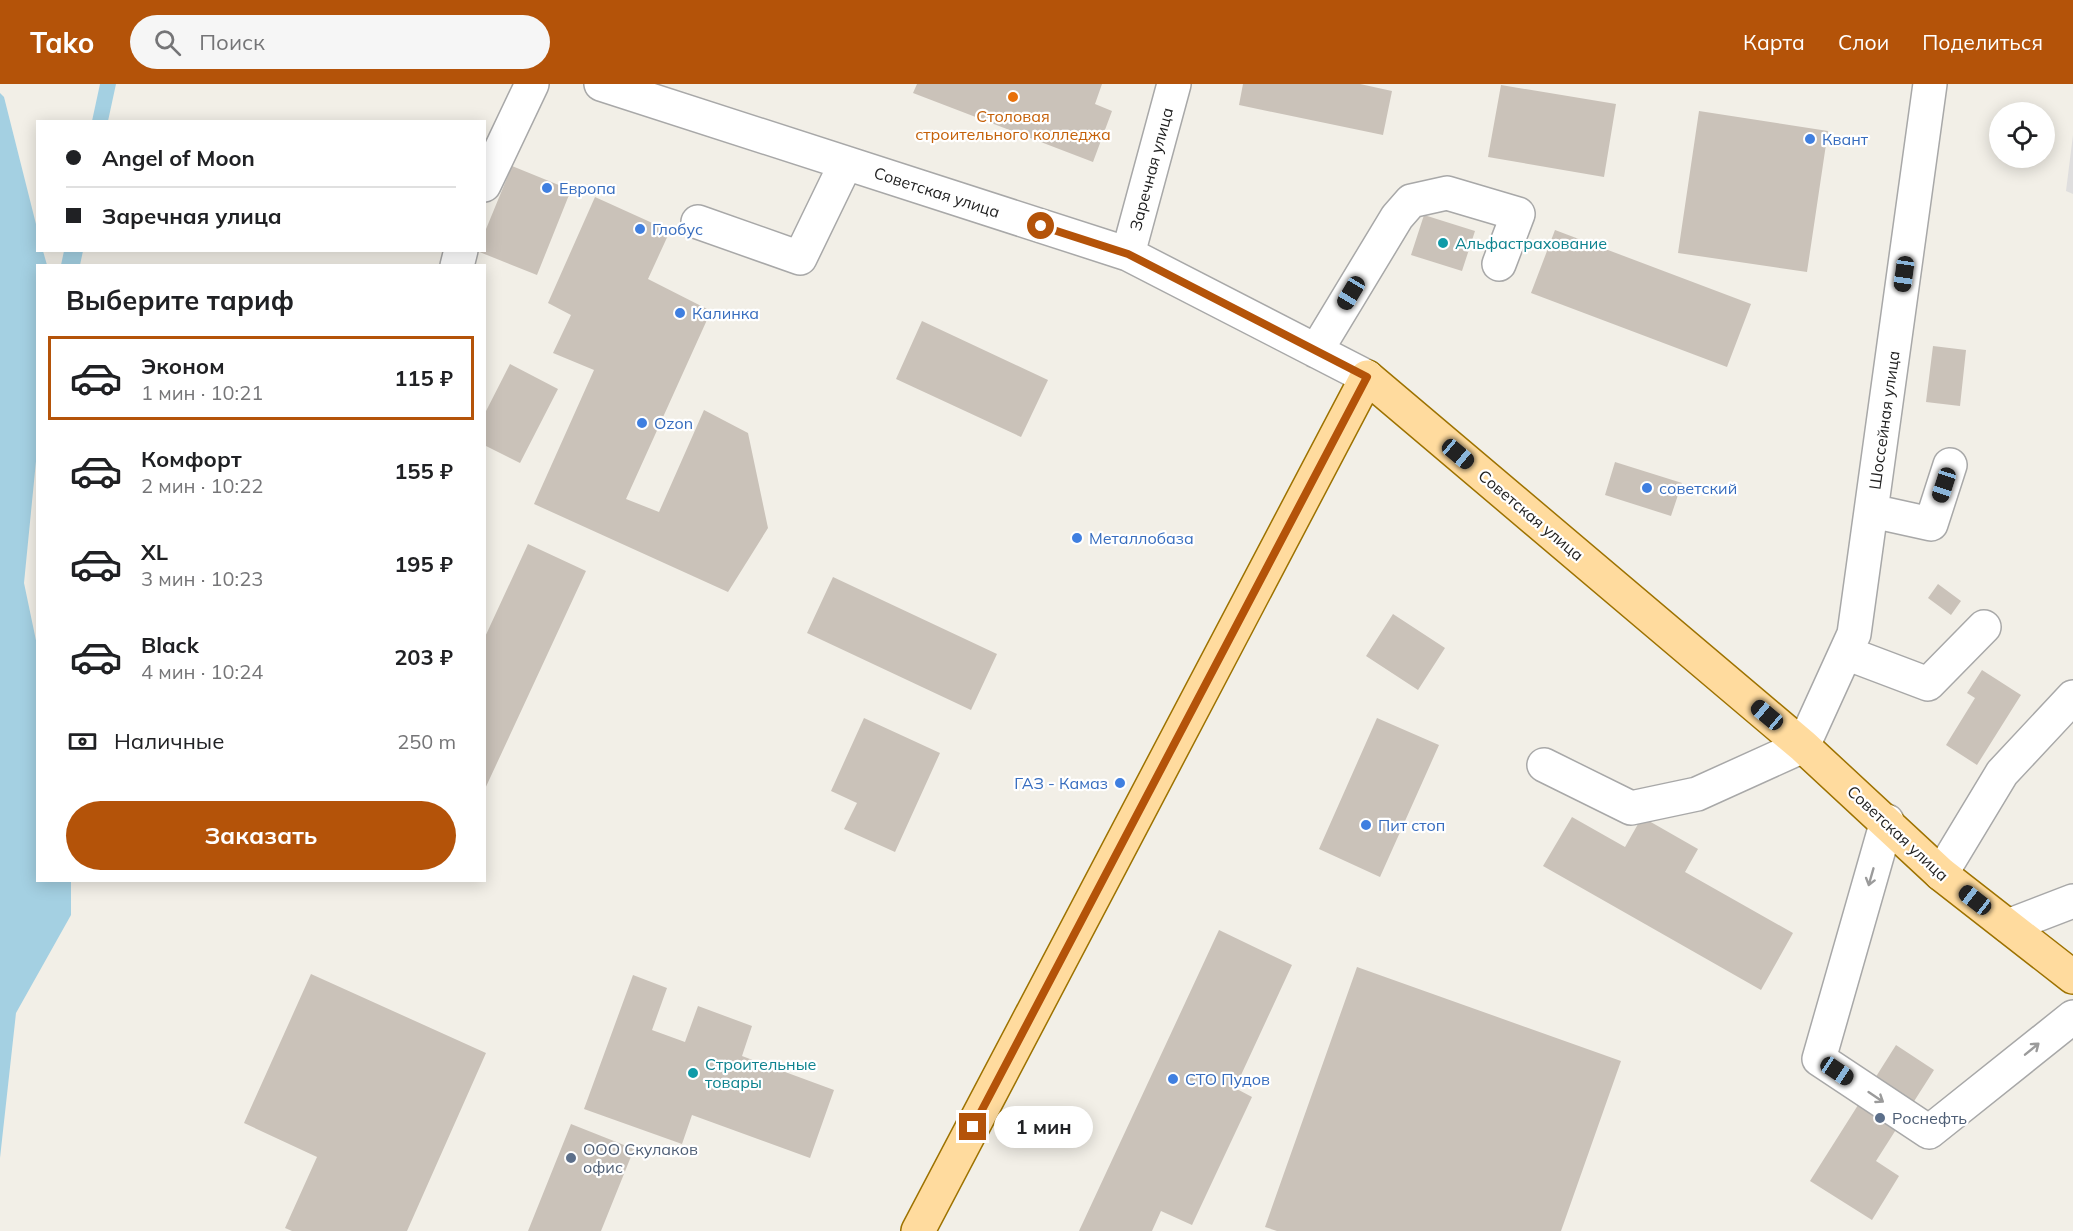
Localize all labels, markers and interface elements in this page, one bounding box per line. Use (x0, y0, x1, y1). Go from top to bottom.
search box (130, 15, 550, 69)
text: Tako (30, 25, 94, 60)
icon: search (151, 26, 184, 59)
text: Поиск (199, 28, 265, 56)
text: Карта (1743, 29, 1805, 55)
text: Слои (1838, 29, 1889, 55)
text: Поделиться (1922, 29, 2043, 55)
marker: Столовая строительного колледжа (1006, 90, 1020, 104)
map controls (1989, 102, 2055, 168)
button: locate (1989, 102, 2055, 168)
street label: Заречная улица (1125, 105, 1177, 233)
place label: Столовая строительного колледжа (915, 106, 1111, 144)
place label: Квант (1822, 129, 1869, 149)
marker: Квант (1803, 132, 1817, 146)
text: Angel of Moon (102, 144, 255, 172)
street label: Советская улица (872, 162, 1002, 222)
place label: Европа (559, 178, 616, 198)
marker: Европа (540, 181, 554, 195)
text: Заречная улица (102, 202, 282, 230)
route start (1027, 212, 1054, 239)
place label: Глобус (652, 219, 703, 239)
marker: Глобус (633, 222, 647, 236)
place label: Альфастрахование (1455, 233, 1607, 253)
marker: Альфастрахование (1436, 236, 1450, 250)
car (1893, 255, 1915, 293)
car (1334, 273, 1368, 313)
text: Выберите тариф (66, 283, 294, 317)
place label: Калинка (692, 303, 759, 323)
marker: Калинка (673, 306, 687, 320)
street label: Шоссейная улица (1864, 349, 1904, 491)
icon: car (69, 351, 123, 405)
text: Эконом (141, 352, 225, 380)
text: 115 ₽ (394, 364, 453, 392)
text: 1 мин · 10:21 (141, 380, 263, 405)
place label: Ozon (654, 413, 693, 433)
marker: Ozon (635, 416, 649, 430)
car (1438, 436, 1478, 472)
icon: car (69, 444, 123, 498)
text: Комфорт (141, 445, 242, 473)
text: 155 ₽ (394, 457, 453, 485)
street label: Советская улица (1474, 465, 1588, 565)
car (1930, 465, 1958, 505)
text: 2 мин · 10:22 (141, 473, 263, 498)
place label: советский (1659, 478, 1737, 498)
marker: советский (1640, 481, 1654, 495)
place label: Металлобаза (1089, 528, 1194, 548)
marker: Металлобаза (1070, 531, 1084, 545)
icon: car (69, 537, 123, 591)
text: XL (141, 538, 168, 566)
text: 195 ₽ (394, 550, 453, 578)
text: 3 мин · 10:23 (141, 566, 263, 591)
icon: car (69, 630, 123, 684)
text: Black (141, 631, 199, 659)
text: 203 ₽ (394, 643, 453, 671)
text: 4 мин · 10:24 (141, 659, 263, 684)
car (1747, 697, 1787, 733)
icon: cash (66, 725, 99, 758)
text: Наличные (114, 727, 224, 755)
text: 250 m (397, 729, 456, 754)
place label: ГАЗ - Камаз (1014, 773, 1108, 793)
marker: ГАЗ - Камаз (1113, 776, 1127, 790)
street label: Советская улица (1843, 781, 1953, 885)
button: Заказать (66, 801, 456, 870)
place label: Пит стоп (1378, 815, 1445, 835)
marker: Пит стоп (1359, 818, 1373, 832)
one-way arrow (1865, 867, 1876, 886)
car (1955, 882, 1995, 918)
one-way arrow (2024, 1043, 2040, 1056)
car (1817, 1053, 1857, 1089)
place label: Строительные товары (705, 1054, 817, 1092)
marker: Строительные товары (686, 1066, 700, 1080)
place label: СТО Пудов (1185, 1069, 1270, 1089)
marker: СТО Пудов (1166, 1072, 1180, 1086)
one-way arrow (1868, 1091, 1884, 1103)
callout: 1 мин (994, 1106, 1093, 1148)
place label: Роснефть (1892, 1108, 1967, 1128)
marker: Роснефть (1873, 1111, 1887, 1125)
route end (959, 1113, 986, 1140)
text: 1 мин (1015, 1114, 1072, 1139)
place label: ООО Скулаков офис (583, 1139, 698, 1177)
marker: ООО Скулаков офис (564, 1151, 578, 1165)

